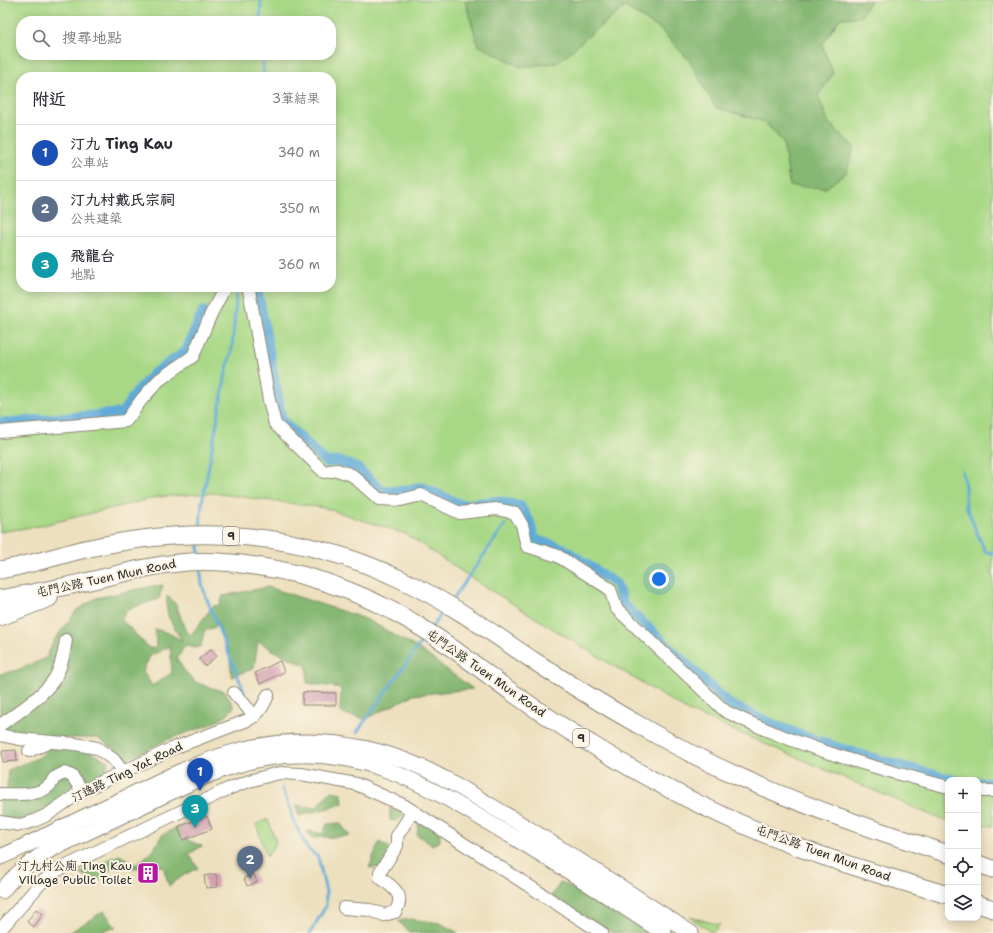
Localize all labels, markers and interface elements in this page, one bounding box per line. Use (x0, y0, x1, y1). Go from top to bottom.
search box (16, 16, 336, 60)
icon: search (30, 27, 52, 49)
text: 搜尋地點 (62, 28, 122, 48)
text: 附近 (32, 88, 66, 110)
text: 3筆結果 (272, 90, 320, 107)
text: 汀九 Ting Kau (70, 134, 173, 154)
text: 1 (42, 144, 48, 161)
text: 340 m (278, 144, 320, 161)
text: 公車站 (70, 154, 109, 171)
text: 汀九村戴氏宗祠 (70, 190, 175, 210)
text: 2 (40, 200, 50, 217)
text: 350 m (279, 200, 320, 217)
text: 公共建築 (70, 210, 122, 227)
text: 飛龍台 (70, 246, 115, 266)
text: 3 (40, 256, 50, 273)
text: 360 m (278, 256, 320, 273)
text: 地點 (70, 266, 96, 283)
road number: 9 (223, 527, 239, 545)
street label: 屯門公路 Tuen Mun Road (34, 555, 178, 601)
your location (649, 569, 669, 589)
street label: 屯門公路 Tuen Mun Road (423, 625, 549, 721)
road number: 9 (573, 729, 589, 747)
street label: 汀逸路 Ting Yat Road (69, 738, 186, 806)
pin: 1 (187, 758, 213, 791)
map controls (945, 777, 981, 921)
button: + (945, 777, 981, 813)
pin: 3 (182, 795, 208, 828)
button: − (945, 813, 981, 849)
street label: 屯門公路 Tuen Mun Road (753, 821, 893, 885)
pin: 2 (237, 846, 263, 879)
button: locate (945, 849, 981, 885)
place label: 汀九村公廁 Ting Kau Village Public Toilet (17, 858, 132, 888)
building icon: 汀九村公廁 Ting Kau Village Public Toilet (135, 860, 161, 886)
button: layers (945, 885, 981, 921)

